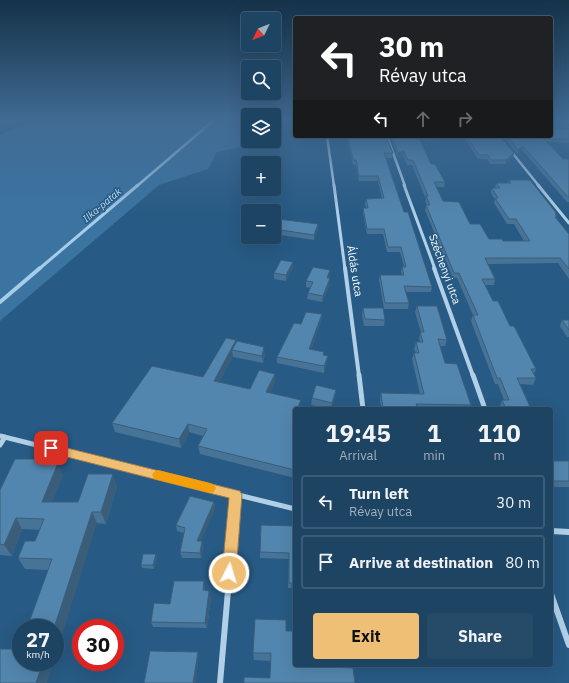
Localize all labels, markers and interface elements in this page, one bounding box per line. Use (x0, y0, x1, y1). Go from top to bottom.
north arrow (241, 12, 281, 52)
map controls (241, 12, 281, 244)
text: 30 m (379, 28, 444, 65)
icon: left (313, 32, 365, 84)
button: search (241, 60, 281, 100)
text: Révay utca (379, 64, 467, 87)
button: layers (241, 108, 281, 148)
icon: left (370, 108, 392, 130)
icon: ahead (412, 108, 434, 130)
icon: right (454, 108, 476, 130)
button: + (241, 156, 281, 196)
water label: Ilka-patak (80, 184, 125, 225)
button: − (241, 204, 281, 244)
street label: Széchenyi utca (426, 232, 464, 306)
street label: Áldás utca (344, 244, 366, 298)
text: 19:45 (325, 417, 391, 449)
text: 1 (427, 417, 441, 449)
text: 110 (477, 417, 521, 449)
pin (34, 431, 68, 465)
icon: arrive (40, 437, 62, 459)
text: Arrival (339, 447, 377, 464)
text: min (423, 447, 445, 464)
text: m (493, 447, 505, 464)
text: Turn left (349, 484, 409, 503)
icon: left (315, 491, 337, 513)
text: 30 m (496, 493, 531, 512)
text: Révay utca (349, 503, 412, 520)
icon: arrive (315, 551, 337, 573)
position arrow (208, 552, 250, 594)
text: Arrive at destination (349, 553, 493, 572)
text: 80 m (505, 553, 540, 572)
button: Exit (313, 613, 419, 659)
button: Share (427, 613, 533, 659)
speed limit sign: 30 (72, 619, 124, 671)
text: 27 (26, 626, 50, 653)
text: km/h (26, 648, 50, 661)

